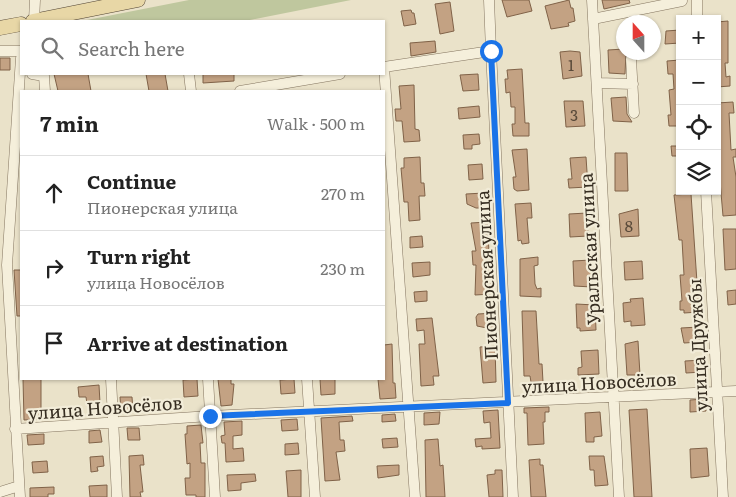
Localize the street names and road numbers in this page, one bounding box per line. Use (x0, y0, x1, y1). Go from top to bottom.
street label: Уральская улица (572, 172, 606, 326)
street label: Пионерская улица (468, 189, 504, 361)
street label: улица Дружбы (680, 278, 714, 412)
street label: улица Новосёлов (521, 364, 677, 400)
street label: улица Новосёлов (27, 388, 183, 426)

